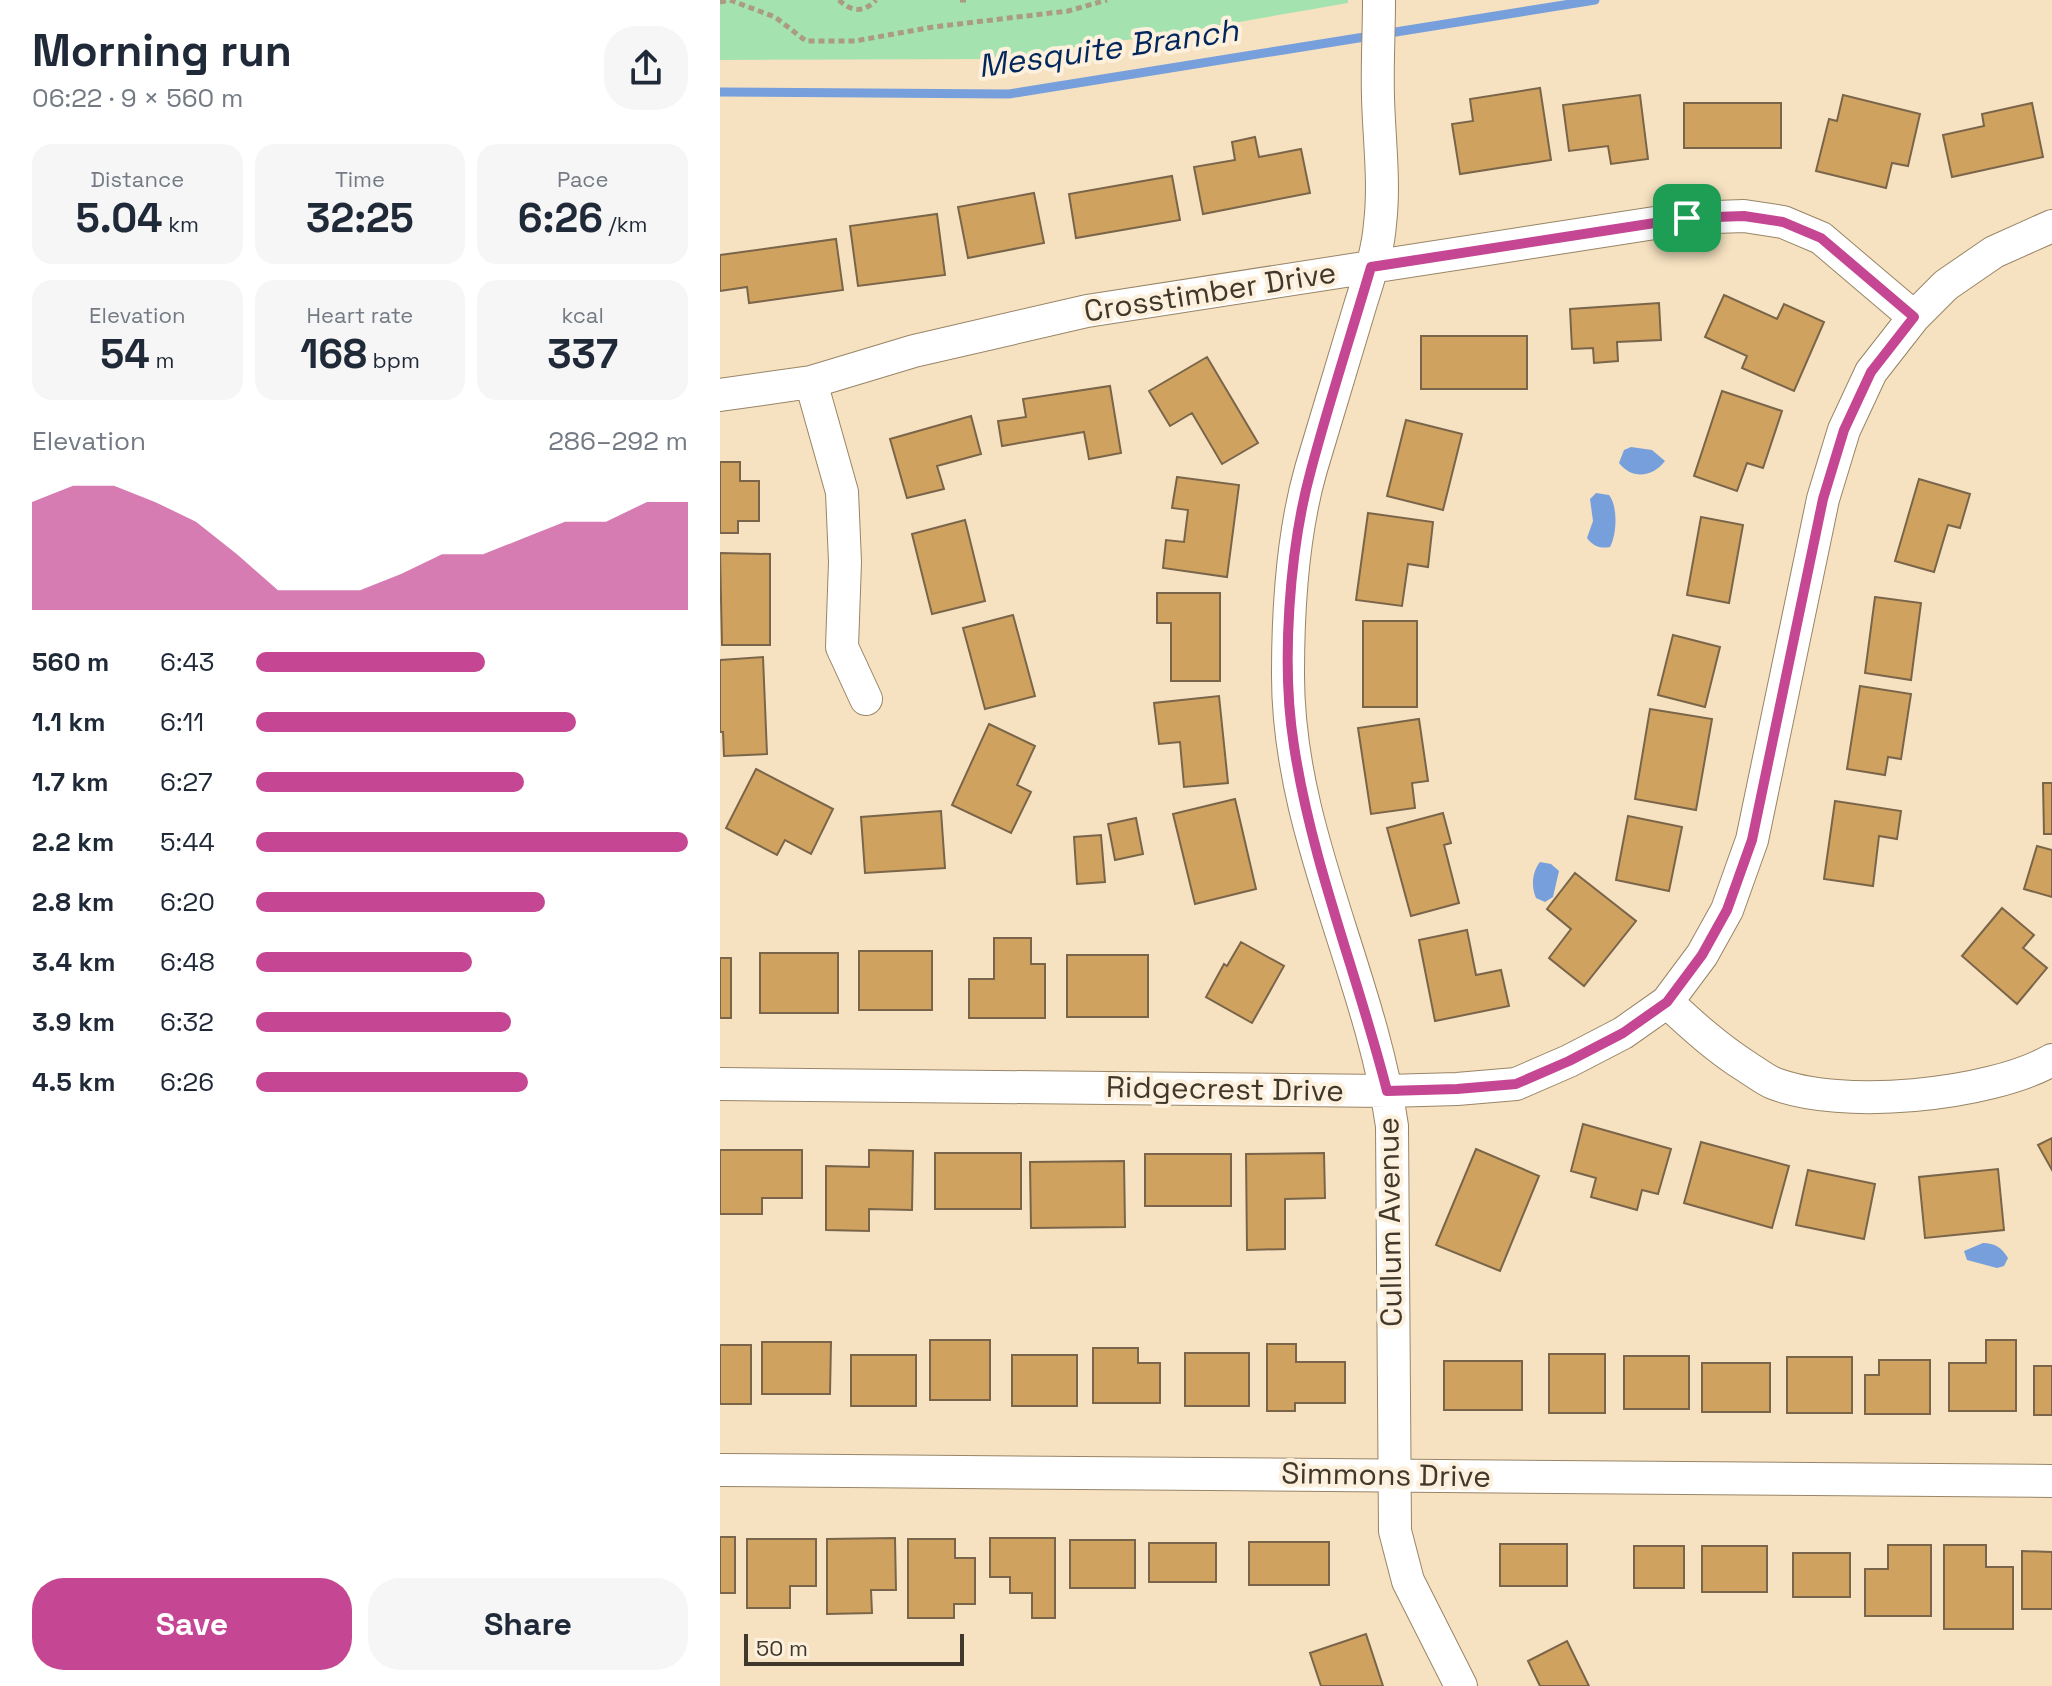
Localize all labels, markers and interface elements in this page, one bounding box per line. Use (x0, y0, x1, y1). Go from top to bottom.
water label: Mesquite Branch (975, 10, 1242, 86)
text: Morning run (32, 23, 292, 79)
button: share (604, 26, 688, 110)
text: 06:22 · 9 × 560 m (32, 81, 243, 115)
text: Distance (90, 165, 184, 193)
text: Time (335, 165, 385, 193)
text: Pace (557, 165, 608, 193)
pin (1653, 184, 1721, 252)
text: 5.04 (76, 193, 163, 244)
text: 32:25 (306, 193, 414, 244)
text: 6:26 (518, 193, 603, 244)
icon: arrive (1665, 196, 1709, 240)
text: km (163, 210, 199, 238)
text: /km (603, 210, 648, 238)
street label: Crosstimber Drive (1081, 252, 1339, 331)
text: Elevation (89, 301, 186, 329)
text: Heart rate (307, 301, 413, 329)
text: kcal (561, 301, 604, 329)
text: 54 (100, 329, 150, 380)
text: 168 (300, 329, 367, 380)
text: 337 (547, 329, 618, 380)
text: m (150, 346, 174, 374)
text: bpm (367, 346, 420, 374)
text: Elevation (32, 424, 146, 458)
text: 286–292 m (548, 424, 688, 458)
text: 560 m (32, 645, 109, 679)
text: 6:43 (160, 645, 214, 679)
text: 1.1 km (32, 705, 105, 739)
text: 6:11 (160, 705, 204, 739)
text: 1.7 km (32, 765, 109, 799)
text: 6:27 (160, 765, 213, 799)
text: 2.2 km (32, 825, 114, 859)
text: 5:44 (160, 825, 215, 859)
text: 2.8 km (32, 885, 114, 919)
text: 6:20 (160, 885, 215, 919)
text: 3.4 km (32, 945, 116, 979)
text: 6:48 (160, 945, 215, 979)
text: 3.9 km (32, 1005, 115, 1039)
text: 6:32 (160, 1005, 214, 1039)
text: 4.5 km (32, 1065, 115, 1099)
text: 6:26 (160, 1065, 214, 1099)
street label: Ridgecrest Drive (1106, 1067, 1344, 1110)
street label: Cullum Avenue (1368, 1117, 1411, 1327)
street label: Simmons Drive (1281, 1453, 1491, 1496)
button: Save (32, 1578, 352, 1670)
button: Share (368, 1578, 688, 1670)
scale bar (744, 1630, 964, 1666)
text: 50 m (756, 1634, 808, 1662)

